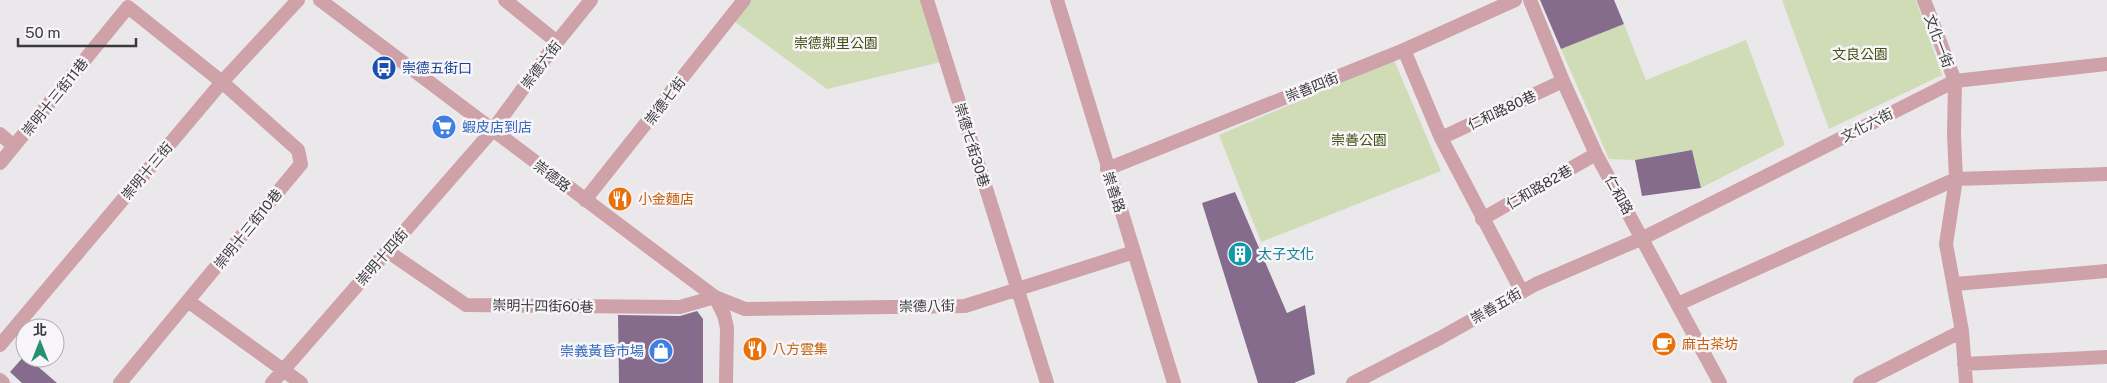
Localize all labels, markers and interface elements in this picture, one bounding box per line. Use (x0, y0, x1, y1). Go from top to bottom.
street label: 文化一街 (1921, 12, 1957, 70)
scale bar (18, 15, 135, 47)
text: 50 m (25, 24, 60, 41)
park label: 崇德鄰里公園 (794, 35, 878, 51)
street label: 崇德六街 (518, 38, 564, 92)
park label: 文良公園 (1832, 46, 1888, 62)
street label: 崇明十三街11巷 (19, 55, 91, 139)
bus stop icon: 崇德五街口 (371, 55, 397, 81)
place label: 崇德五街口 (402, 60, 472, 76)
street label: 崇善四街 (1283, 69, 1341, 105)
street label: 崇德七街 (641, 74, 689, 128)
street label: 仁和路80巷 (1465, 87, 1539, 133)
street label: 崇德七街30巷 (952, 101, 992, 189)
street label: 文化六街 (1838, 105, 1896, 145)
supermarket icon: 蝦皮店到店 (431, 114, 457, 140)
place label: 蝦皮店到店 (462, 119, 532, 135)
park label: 崇善公園 (1331, 132, 1387, 148)
street label: 崇明十三街 (118, 139, 176, 203)
street label: 崇德路 (530, 157, 574, 195)
street label: 仁和路82巷 (1503, 162, 1575, 212)
street label: 崇善路 (1100, 170, 1128, 214)
street label: 仁和路 (1602, 173, 1636, 217)
street label: 崇明十三街10巷 (211, 186, 285, 272)
restaurant icon: 小金麵店 (607, 186, 633, 212)
place label: 小金麵店 (638, 191, 694, 207)
street label: 崇明十四街 (353, 225, 411, 289)
building icon: 太子文化 (1227, 241, 1253, 267)
place label: 太子文化 (1258, 246, 1314, 262)
street label: 崇善五街 (1468, 285, 1524, 327)
street label: 崇明十四街60巷 (492, 297, 594, 315)
street label: 崇德八街 (899, 298, 955, 314)
north arrow (15, 318, 65, 368)
text: 北 (33, 322, 47, 338)
cafe icon: 麻古茶坊 (1651, 331, 1677, 357)
restaurant icon: 八方雲集 (742, 336, 768, 362)
place label: 麻古茶坊 (1682, 336, 1738, 352)
shop icon: 崇義黃昏市場 (648, 338, 674, 364)
place label: 八方雲集 (772, 341, 828, 357)
place label: 崇義黃昏市場 (560, 343, 644, 359)

